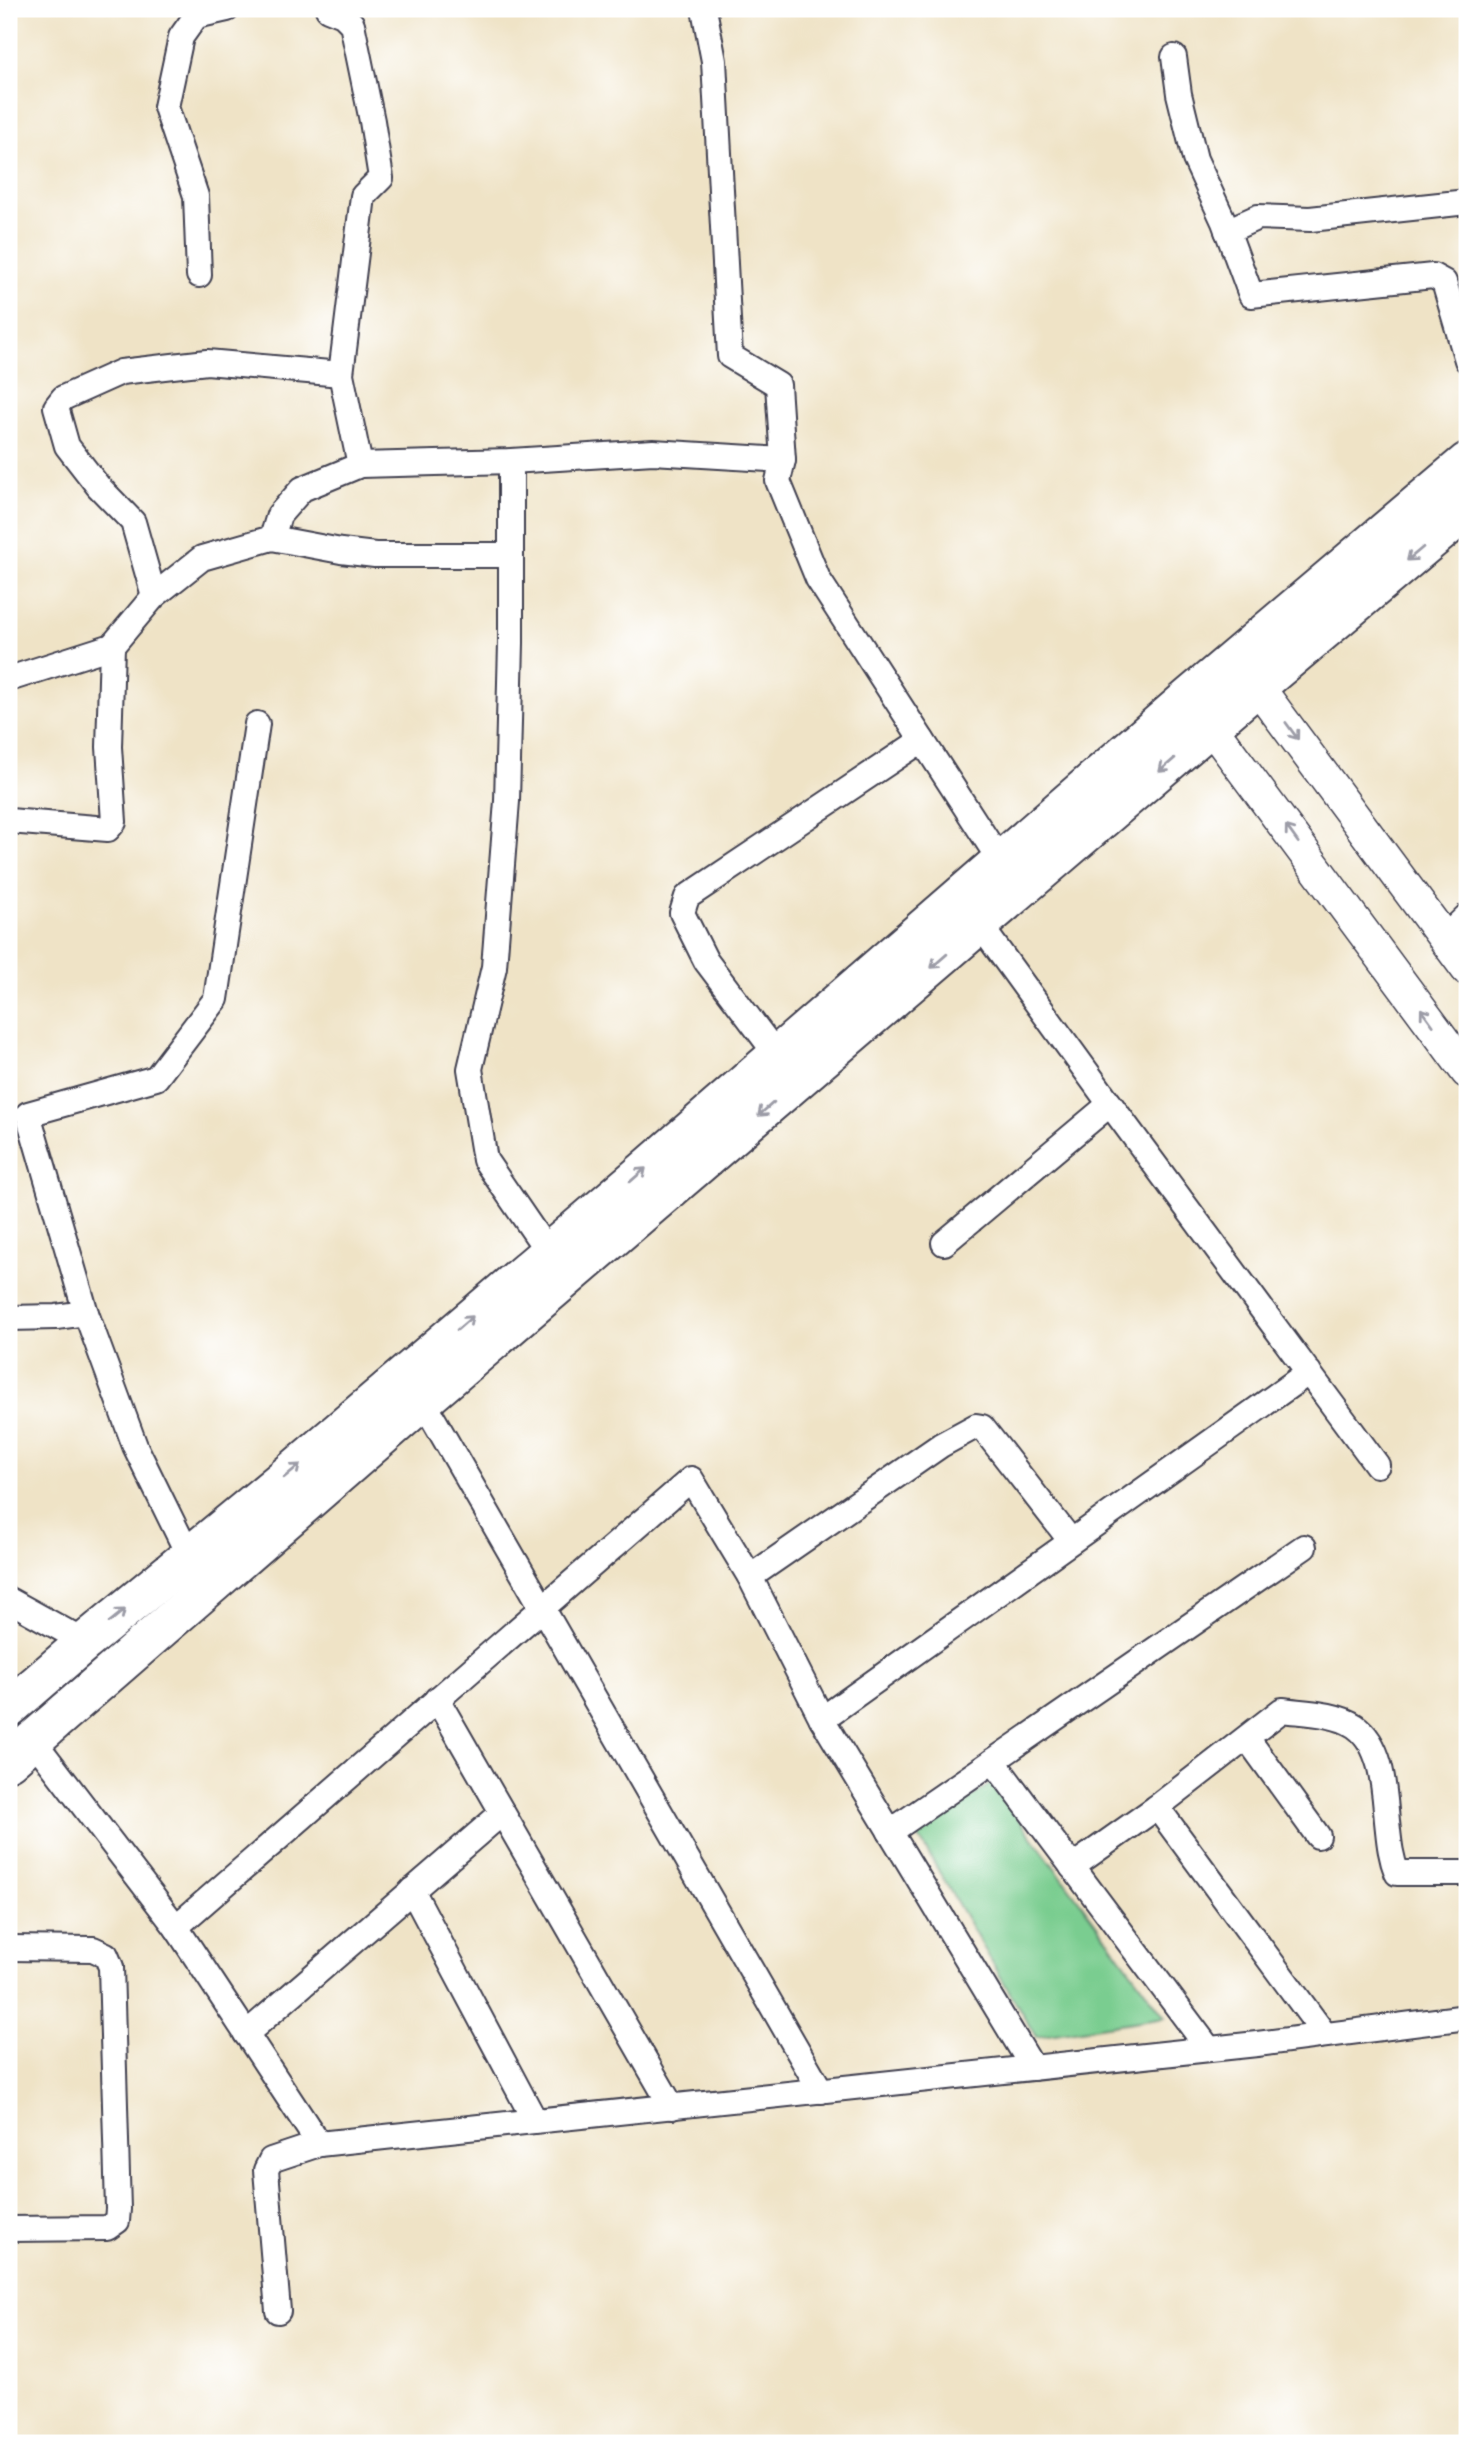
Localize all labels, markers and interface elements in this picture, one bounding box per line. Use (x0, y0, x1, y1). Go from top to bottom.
one-way arrow (1406, 546, 1424, 562)
one-way arrow (1285, 721, 1300, 740)
one-way arrow (1158, 757, 1176, 773)
one-way arrow (1284, 826, 1299, 844)
one-way arrow (930, 953, 948, 969)
one-way arrow (1419, 1009, 1434, 1027)
one-way arrow (757, 1101, 775, 1117)
one-way arrow (629, 1167, 647, 1183)
one-way arrow (456, 1315, 474, 1331)
one-way arrow (283, 1463, 301, 1479)
one-way arrow (107, 1608, 125, 1623)

